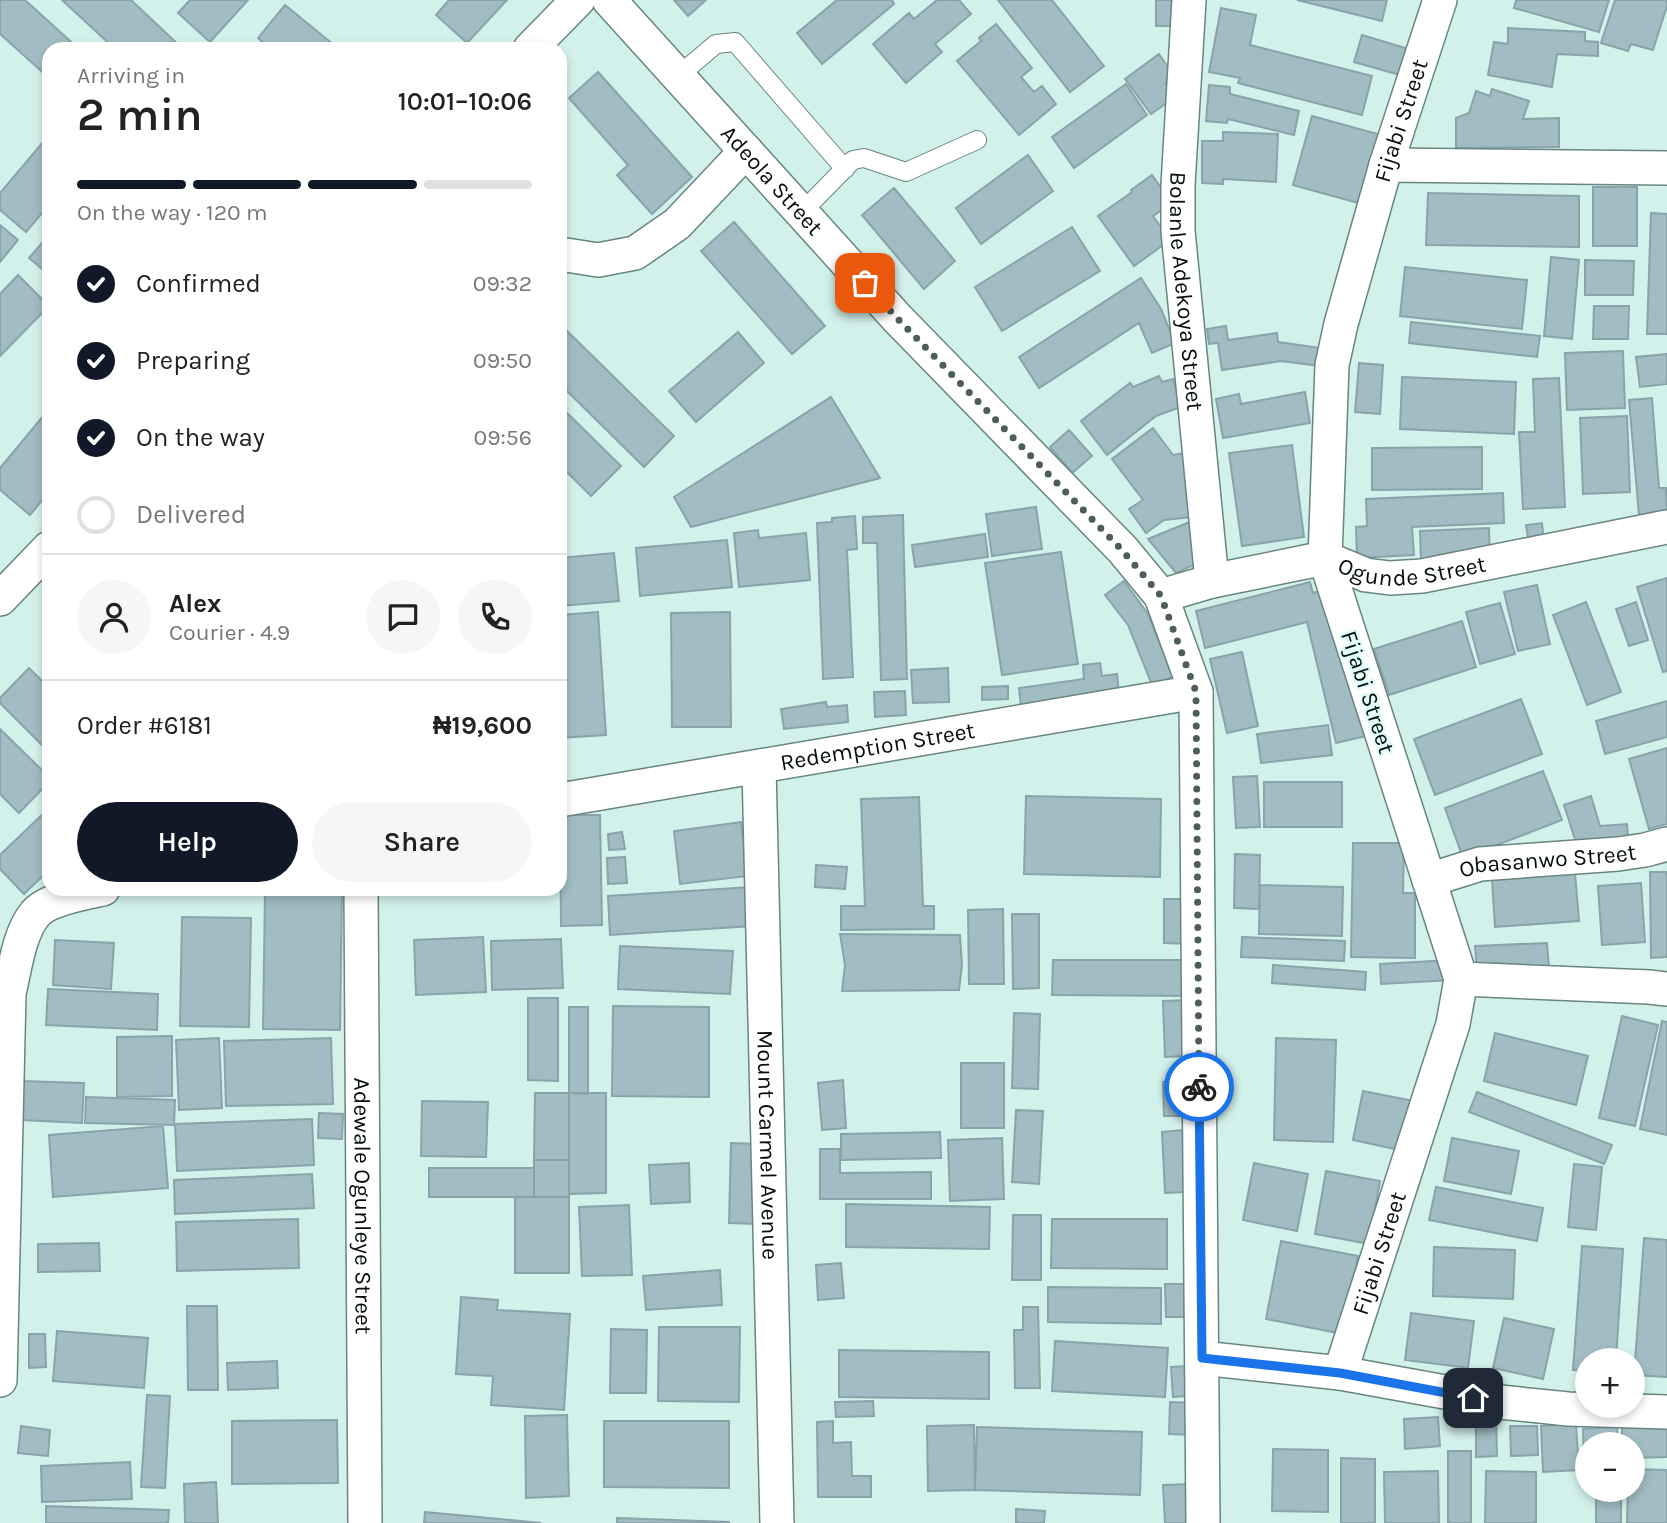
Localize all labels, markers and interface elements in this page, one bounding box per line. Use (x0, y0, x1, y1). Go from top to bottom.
street label: Fijabi Street (1369, 55, 1434, 185)
text: Arriving in (77, 62, 185, 89)
text: 10:01–10:06 (398, 86, 532, 117)
text: 2 min (77, 88, 203, 142)
street label: Adeola Street (715, 120, 829, 241)
street label: Bolanle Adekoya Street (1164, 171, 1208, 412)
text: On the way · 120 m (77, 199, 268, 226)
pin (835, 253, 895, 313)
icon: bag (846, 264, 884, 302)
icon: check (77, 265, 115, 303)
text: Confirmed (136, 268, 261, 299)
text: 09:32 (473, 270, 532, 297)
icon: check (77, 342, 115, 380)
text: Preparing (136, 345, 250, 376)
text: 09:50 (473, 347, 532, 374)
icon: check (77, 419, 115, 457)
text: On the way (136, 422, 265, 453)
text: 09:56 (474, 424, 532, 451)
text: Delivered (136, 499, 246, 530)
street label: Ogunde Street (1334, 550, 1489, 592)
button: person (77, 580, 151, 654)
button: chat (366, 580, 440, 654)
button: phone (458, 580, 532, 654)
text: Alex (169, 588, 221, 619)
text: Courier · 4.9 (169, 619, 290, 646)
street label: Fijabi Street (1335, 627, 1400, 757)
text: Order #6181 (77, 710, 212, 741)
text: ₦19,600 (433, 710, 532, 741)
street label: Redemption Street (778, 717, 977, 776)
button: Help (77, 802, 298, 882)
button: Share (312, 802, 532, 882)
street label: Obasanwo Street (1456, 838, 1638, 884)
street label: Mount Carmel Avenue (751, 1030, 784, 1260)
courier (1164, 1052, 1234, 1122)
icon: bike (1180, 1068, 1218, 1106)
street label: Adewale Ogunleye Street (348, 1077, 377, 1335)
street label: Fijabi Street (1347, 1188, 1412, 1318)
map controls (1575, 1348, 1645, 1502)
button: + (1575, 1348, 1645, 1418)
pin (1443, 1368, 1503, 1428)
icon: home (1454, 1379, 1492, 1417)
button: − (1575, 1432, 1645, 1502)

